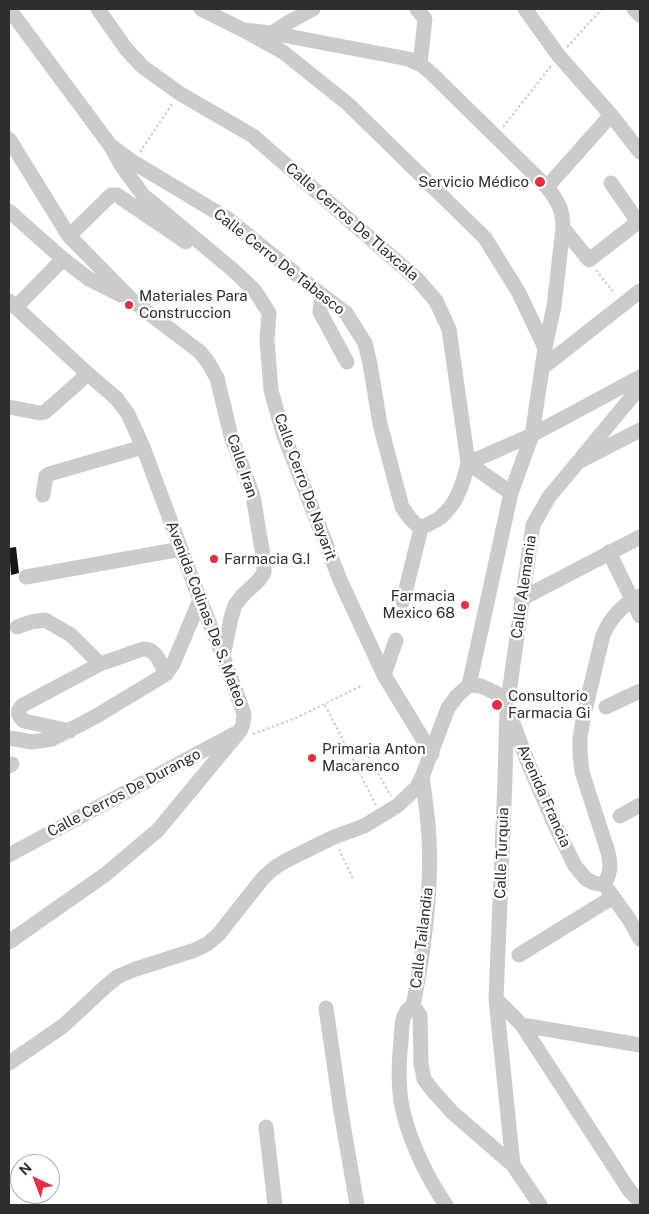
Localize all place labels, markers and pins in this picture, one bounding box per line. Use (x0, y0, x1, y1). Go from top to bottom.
place label: Servicio Médico (418, 173, 529, 191)
marker: Servicio Médico (533, 175, 547, 189)
place label: Materiales Para Construccion (139, 287, 248, 322)
marker: Materiales Para Construccion (123, 299, 135, 311)
place label: Farmacia G.I (224, 550, 311, 568)
marker: Farmacia G.I (208, 553, 220, 565)
place label: Farmacia Mexico 68 (382, 587, 455, 622)
marker: Farmacia Mexico 68 (459, 599, 471, 611)
place label: Consultorio Farmacia Gi (508, 687, 591, 722)
marker: Consultorio Farmacia Gi (490, 698, 504, 712)
place label: Primaria Anton Macarenco (322, 740, 426, 775)
marker: Primaria Anton Macarenco (306, 752, 318, 764)

